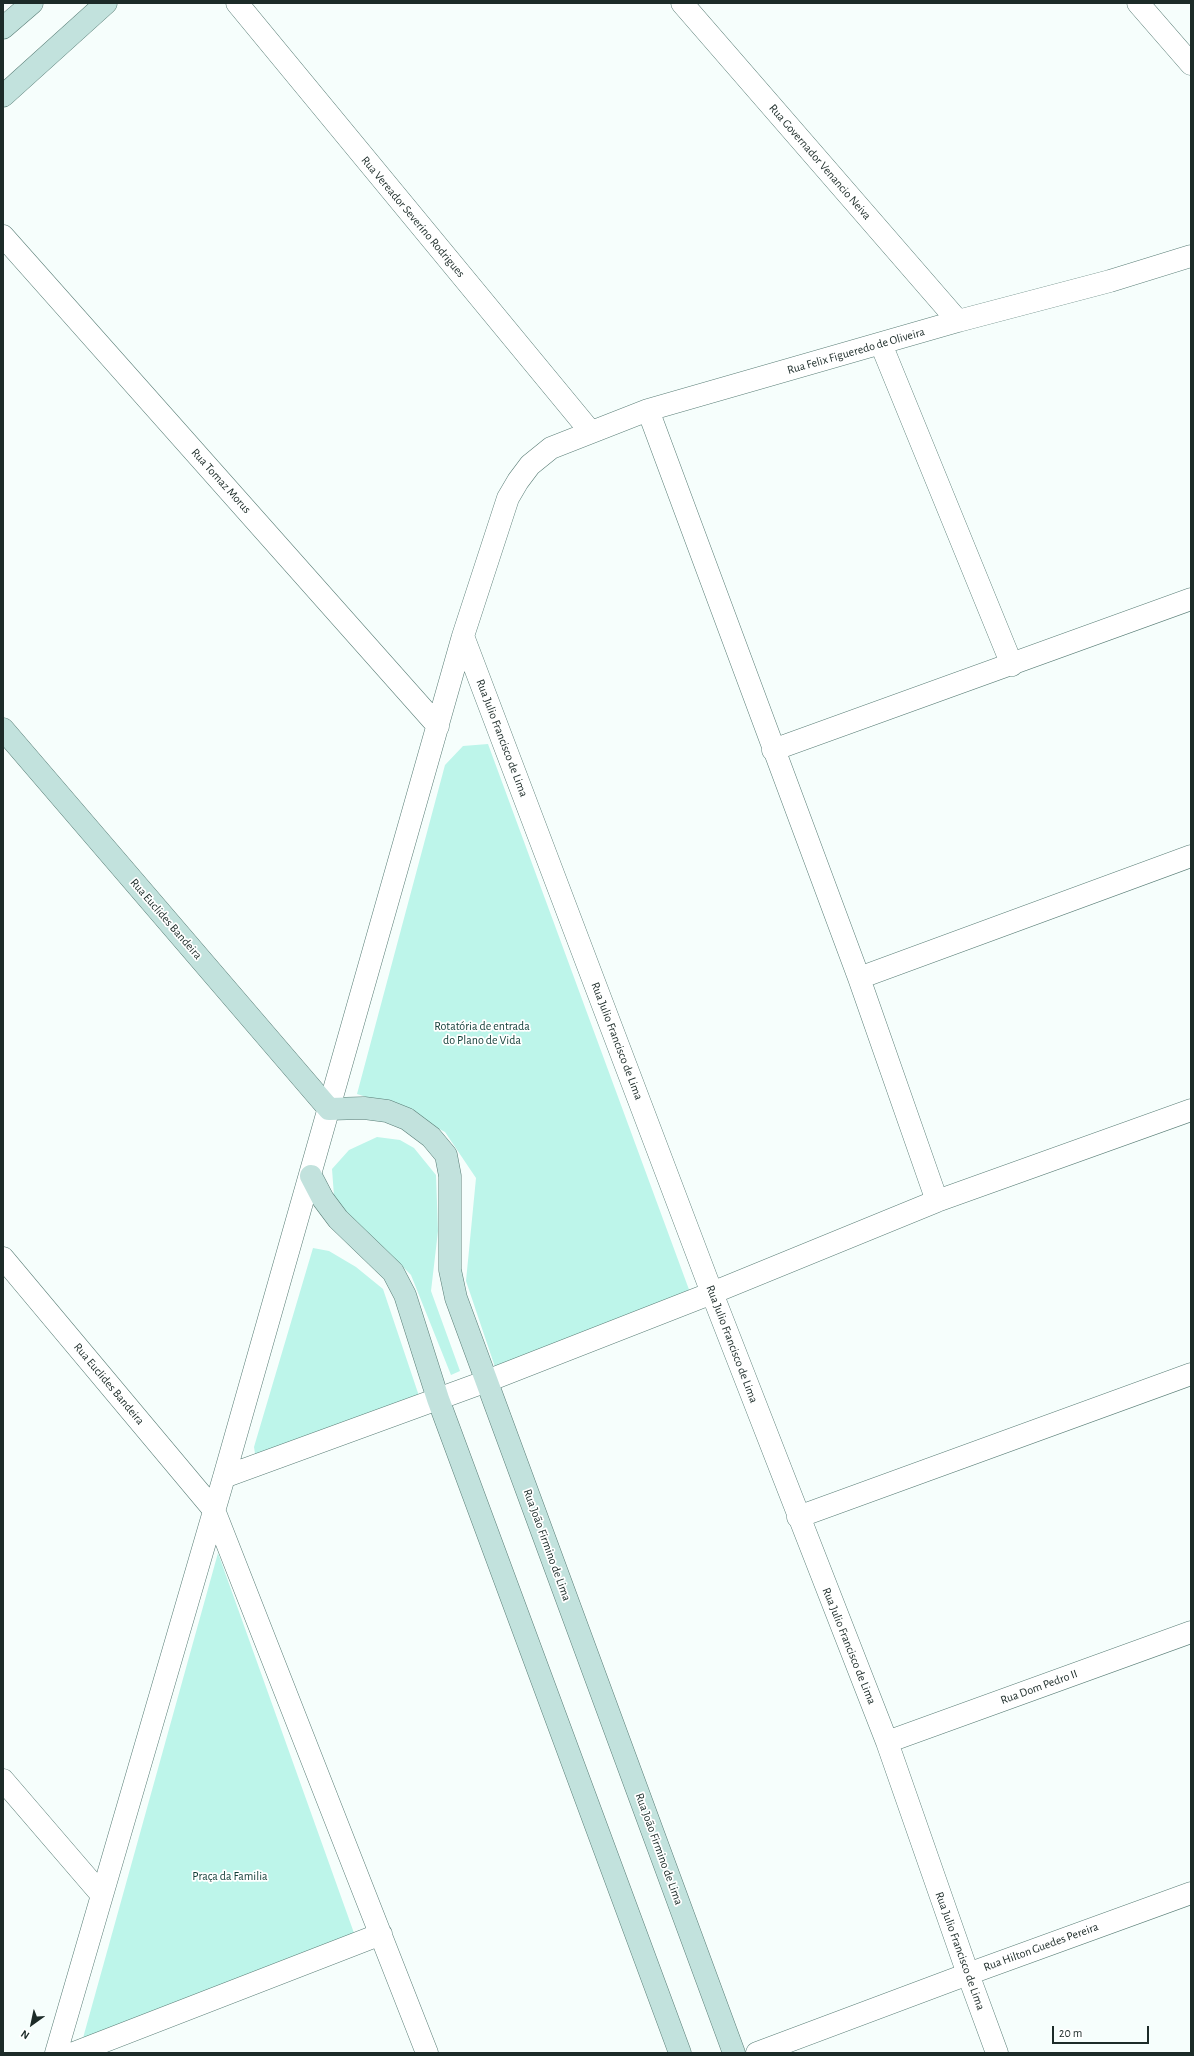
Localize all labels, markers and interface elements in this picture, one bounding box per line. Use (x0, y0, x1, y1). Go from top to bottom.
street label: Rua Governador Venancio Neiva (766, 101, 874, 223)
street label: Rua Vereador Severino Rodrigues (358, 153, 468, 281)
street label: Rua Felix Figueredo de Oliveira (786, 324, 926, 378)
street label: Rua Tomaz Morus (188, 446, 254, 516)
street label: Rua Julio Francisco de Lima (473, 677, 531, 799)
street label: Rua Euclides Bandeira (127, 876, 205, 962)
street label: Rua Julio Francisco de Lima (588, 980, 646, 1102)
park label: Rotatória de entrada do Plano de Vida (434, 1019, 530, 1047)
street label: Rua Julio Francisco de Lima (703, 1283, 761, 1405)
street label: Rua Euclides Bandeira (71, 1340, 147, 1428)
street label: Rua João Firmino de Lima (520, 1487, 574, 1603)
street label: Rua Julio Francisco de Lima (819, 1585, 879, 1707)
street label: Rua Dom Pedro II (999, 1666, 1079, 1708)
street label: Rua João Firmino de Lima (632, 1791, 686, 1907)
park label: Praça da Familia (192, 1869, 268, 1883)
street label: Rua Julio Francisco de Lima (932, 1890, 988, 2012)
street label: Rua Hilton Guedes Pereira (982, 1919, 1100, 1975)
north arrow (12, 2004, 52, 2044)
scale bar (1054, 2018, 1151, 2044)
text: 20 m (1059, 2027, 1082, 2039)
text: N (19, 2028, 31, 2041)

